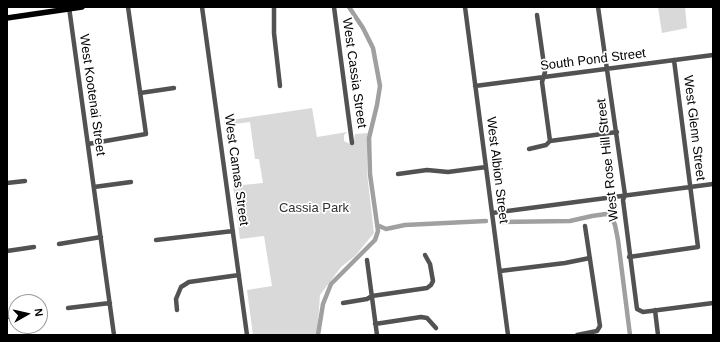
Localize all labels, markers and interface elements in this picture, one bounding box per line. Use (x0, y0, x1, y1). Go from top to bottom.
street label: West Cassia Street (339, 17, 369, 129)
street label: West Kootenai Street (76, 33, 108, 157)
street label: South Pond Street (539, 46, 647, 74)
street label: West Glenn Street (680, 74, 708, 182)
street label: West Rose Hill Street (594, 98, 622, 222)
street label: West Camas Street (220, 113, 252, 227)
street label: West Albion Street (483, 116, 511, 224)
park label: Cassia Park (279, 200, 349, 216)
north arrow (8, 294, 48, 334)
text: N (32, 308, 45, 317)

